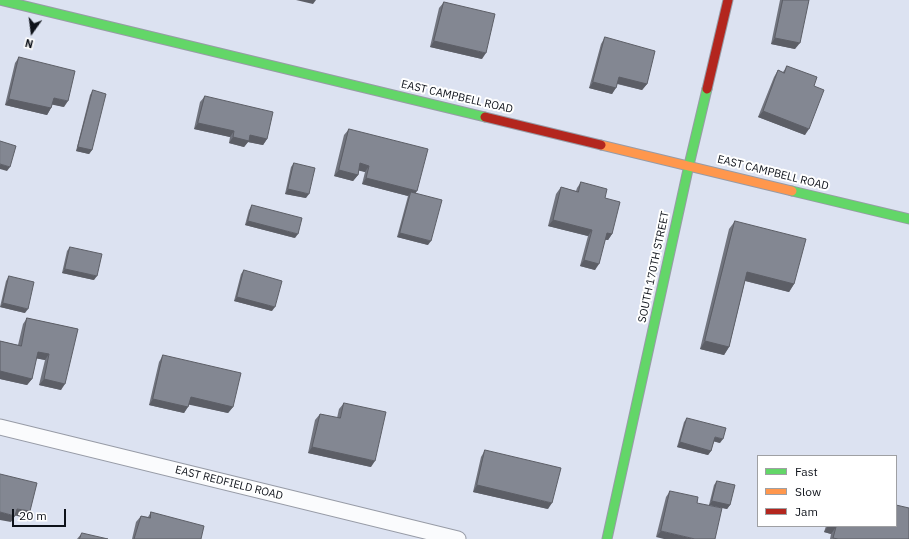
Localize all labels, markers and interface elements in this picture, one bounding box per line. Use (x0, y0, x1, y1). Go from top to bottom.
north arrow (12, 12, 52, 52)
text: N (24, 36, 35, 51)
street label: EAST CAMPBELL ROAD (400, 78, 514, 116)
street label: EAST CAMPBELL ROAD (716, 153, 830, 193)
street label: SOUTH 170TH STREET (636, 210, 672, 324)
legend (757, 455, 897, 527)
street label: EAST REDFIELD ROAD (174, 463, 284, 503)
text: Fast (795, 464, 818, 479)
text: Slow (795, 484, 821, 499)
scale bar (14, 501, 68, 527)
text: Jam (795, 504, 818, 519)
text: 20 m (19, 508, 47, 523)

